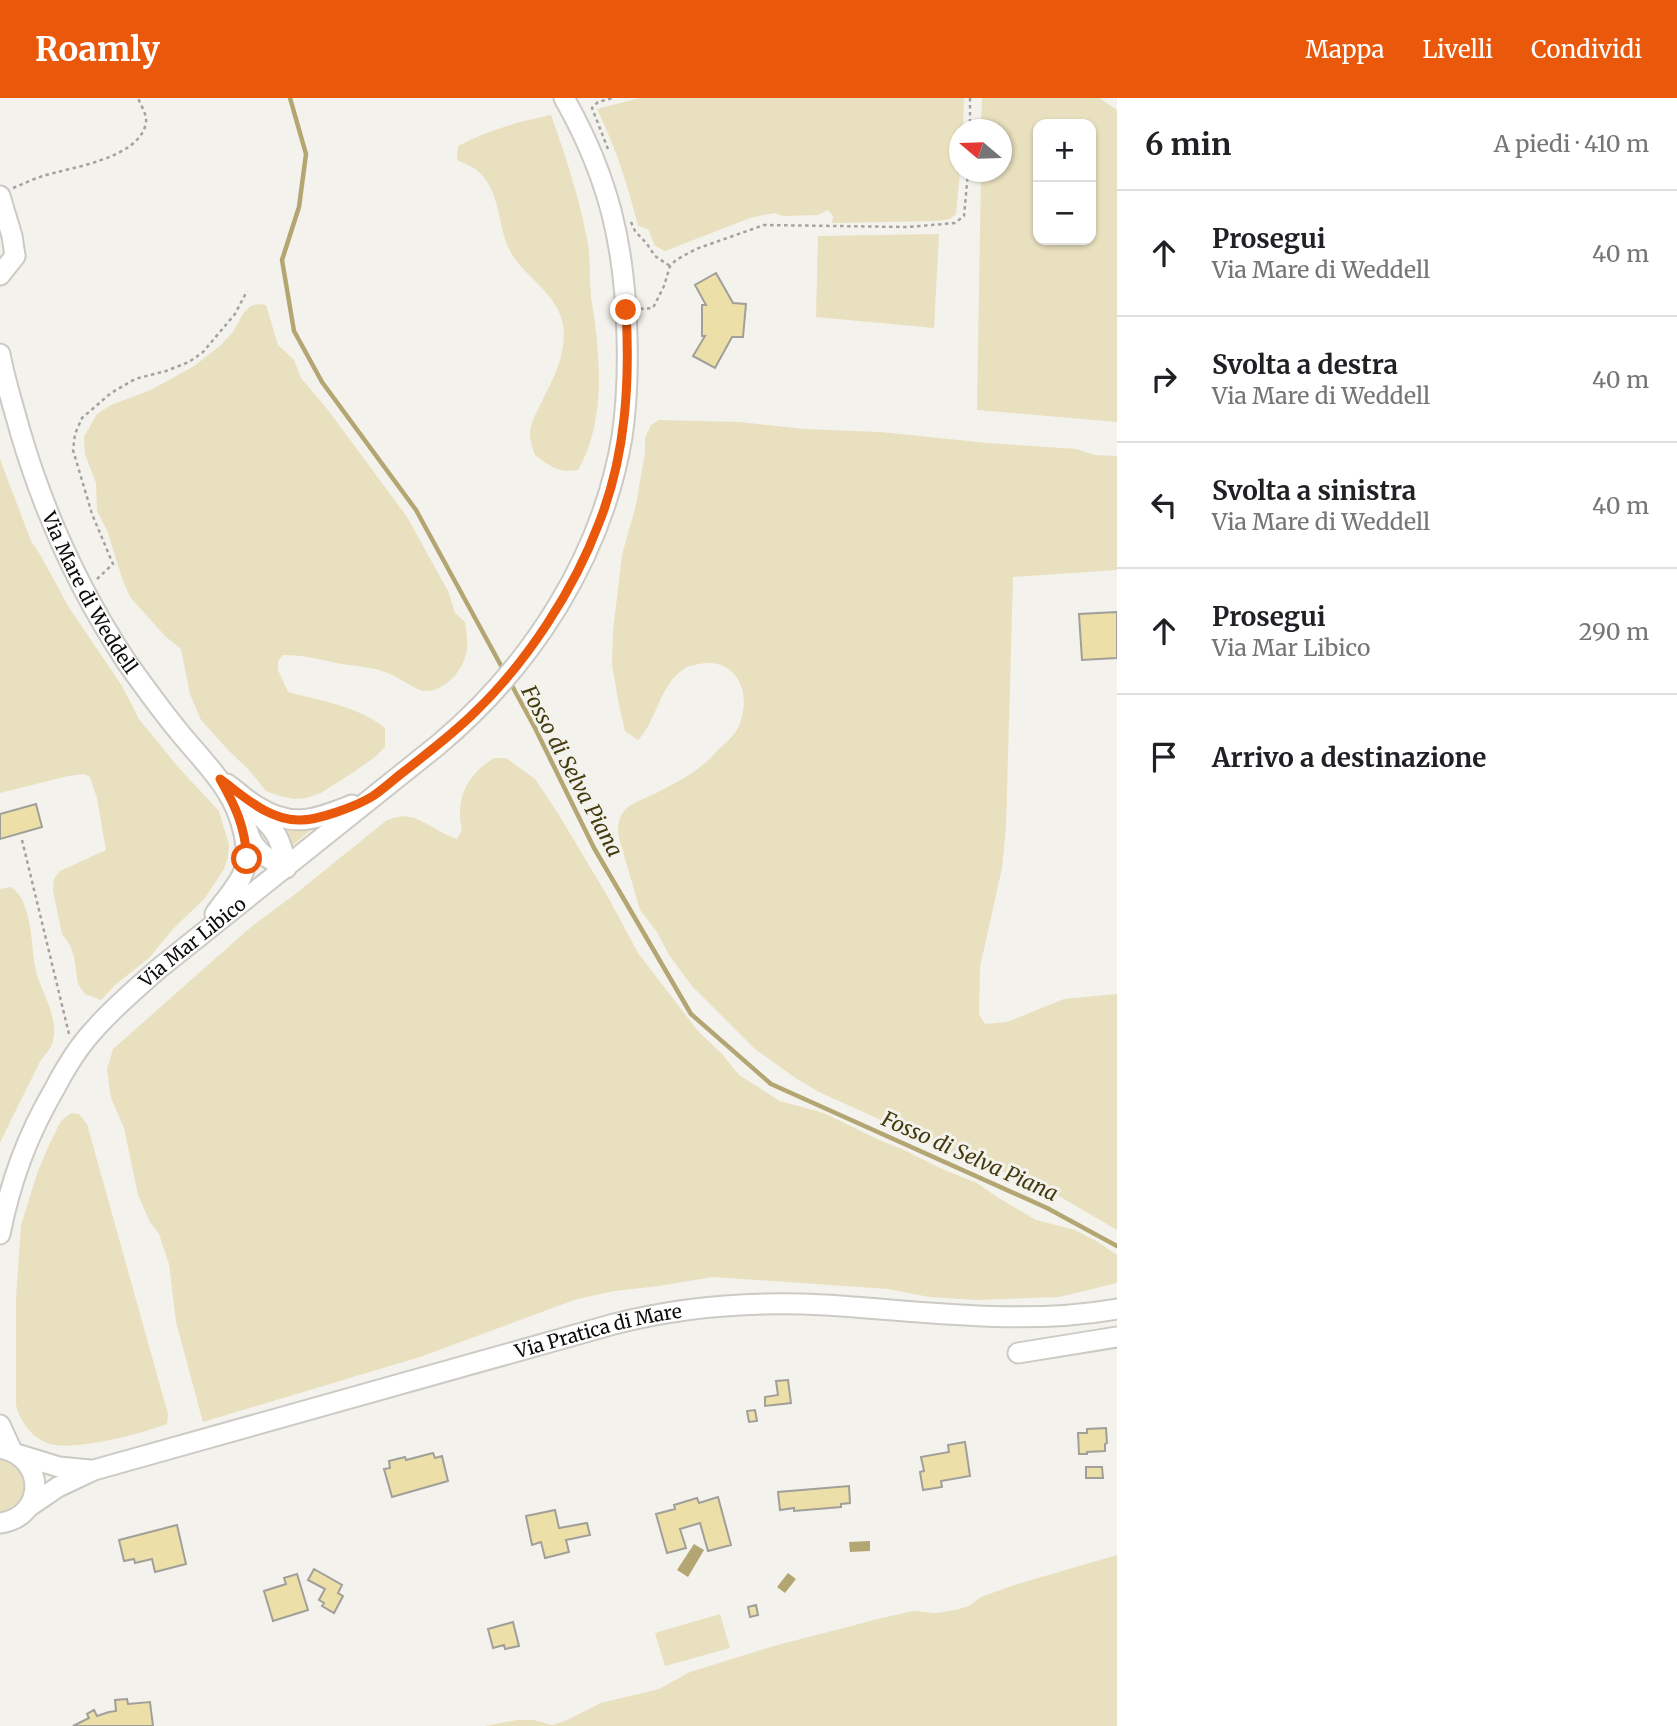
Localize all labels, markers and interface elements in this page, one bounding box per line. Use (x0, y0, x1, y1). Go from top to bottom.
text: Roamly (35, 29, 160, 70)
text: Mappa (1305, 34, 1384, 65)
text: Livelli (1422, 34, 1493, 65)
text: Condividi (1531, 34, 1642, 65)
north arrow (949, 119, 1012, 182)
map controls (1033, 119, 1096, 245)
button: + (1033, 119, 1096, 182)
text: 6 min (1145, 125, 1231, 163)
text: A piedi · 410 m (1494, 129, 1649, 158)
button: − (1033, 182, 1096, 245)
text: Prosegui (1212, 222, 1326, 255)
icon: ahead (1145, 234, 1183, 272)
text: 40 m (1592, 239, 1649, 268)
text: Via Mare di Weddell (1212, 255, 1430, 284)
route end (610, 294, 641, 325)
text: Svolta a destra (1212, 348, 1398, 381)
icon: right (1145, 360, 1183, 398)
text: 40 m (1592, 365, 1649, 394)
text: Via Mare di Weddell (1212, 381, 1430, 410)
text: Svolta a sinistra (1212, 474, 1416, 507)
icon: left (1145, 486, 1183, 524)
text: 40 m (1592, 491, 1649, 520)
street label: Via Mare di Weddell (37, 507, 143, 678)
text: Via Mare di Weddell (1212, 507, 1430, 536)
text: Prosegui (1212, 600, 1326, 633)
icon: ahead (1145, 612, 1183, 650)
text: 290 m (1579, 617, 1649, 646)
text: Via Mar Libico (1212, 633, 1370, 662)
water label: Fosso di Selva Piana (515, 680, 629, 861)
icon: arrive (1145, 738, 1183, 776)
text: Arrivo a destinazione (1212, 741, 1486, 774)
route start (231, 843, 262, 874)
street label: Via Mar Libico (133, 892, 251, 993)
water label: Fosso di Selva Piana (877, 1105, 1062, 1207)
street label: Via Pratica di Mare (511, 1299, 683, 1363)

